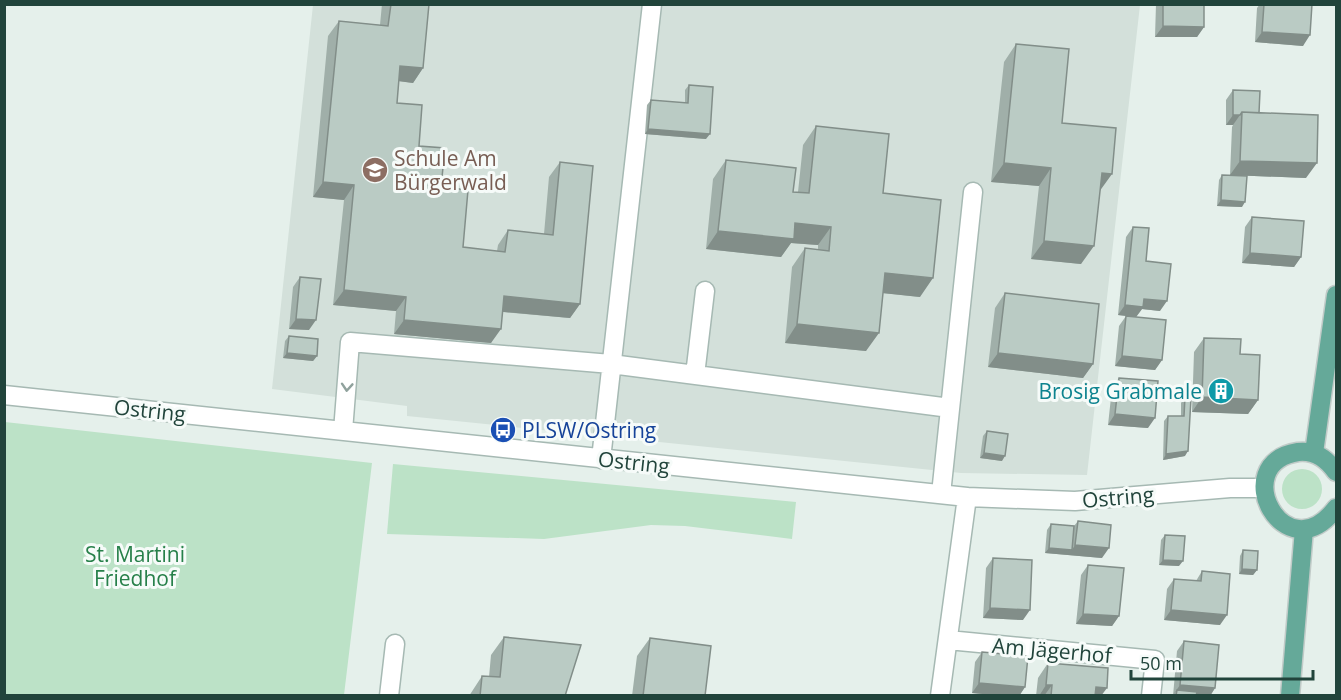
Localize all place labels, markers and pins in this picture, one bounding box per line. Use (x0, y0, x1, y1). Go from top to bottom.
place label: Schule Am Bürgerwald (394, 144, 507, 196)
school or university icon: Schule Am Bürgerwald (360, 155, 390, 185)
building icon: Brosig Grabmale (1206, 376, 1236, 406)
place label: Brosig Grabmale (1038, 377, 1202, 405)
bus stop icon: PLSW/Ostring (488, 415, 518, 445)
place label: PLSW/Ostring (522, 416, 656, 444)

